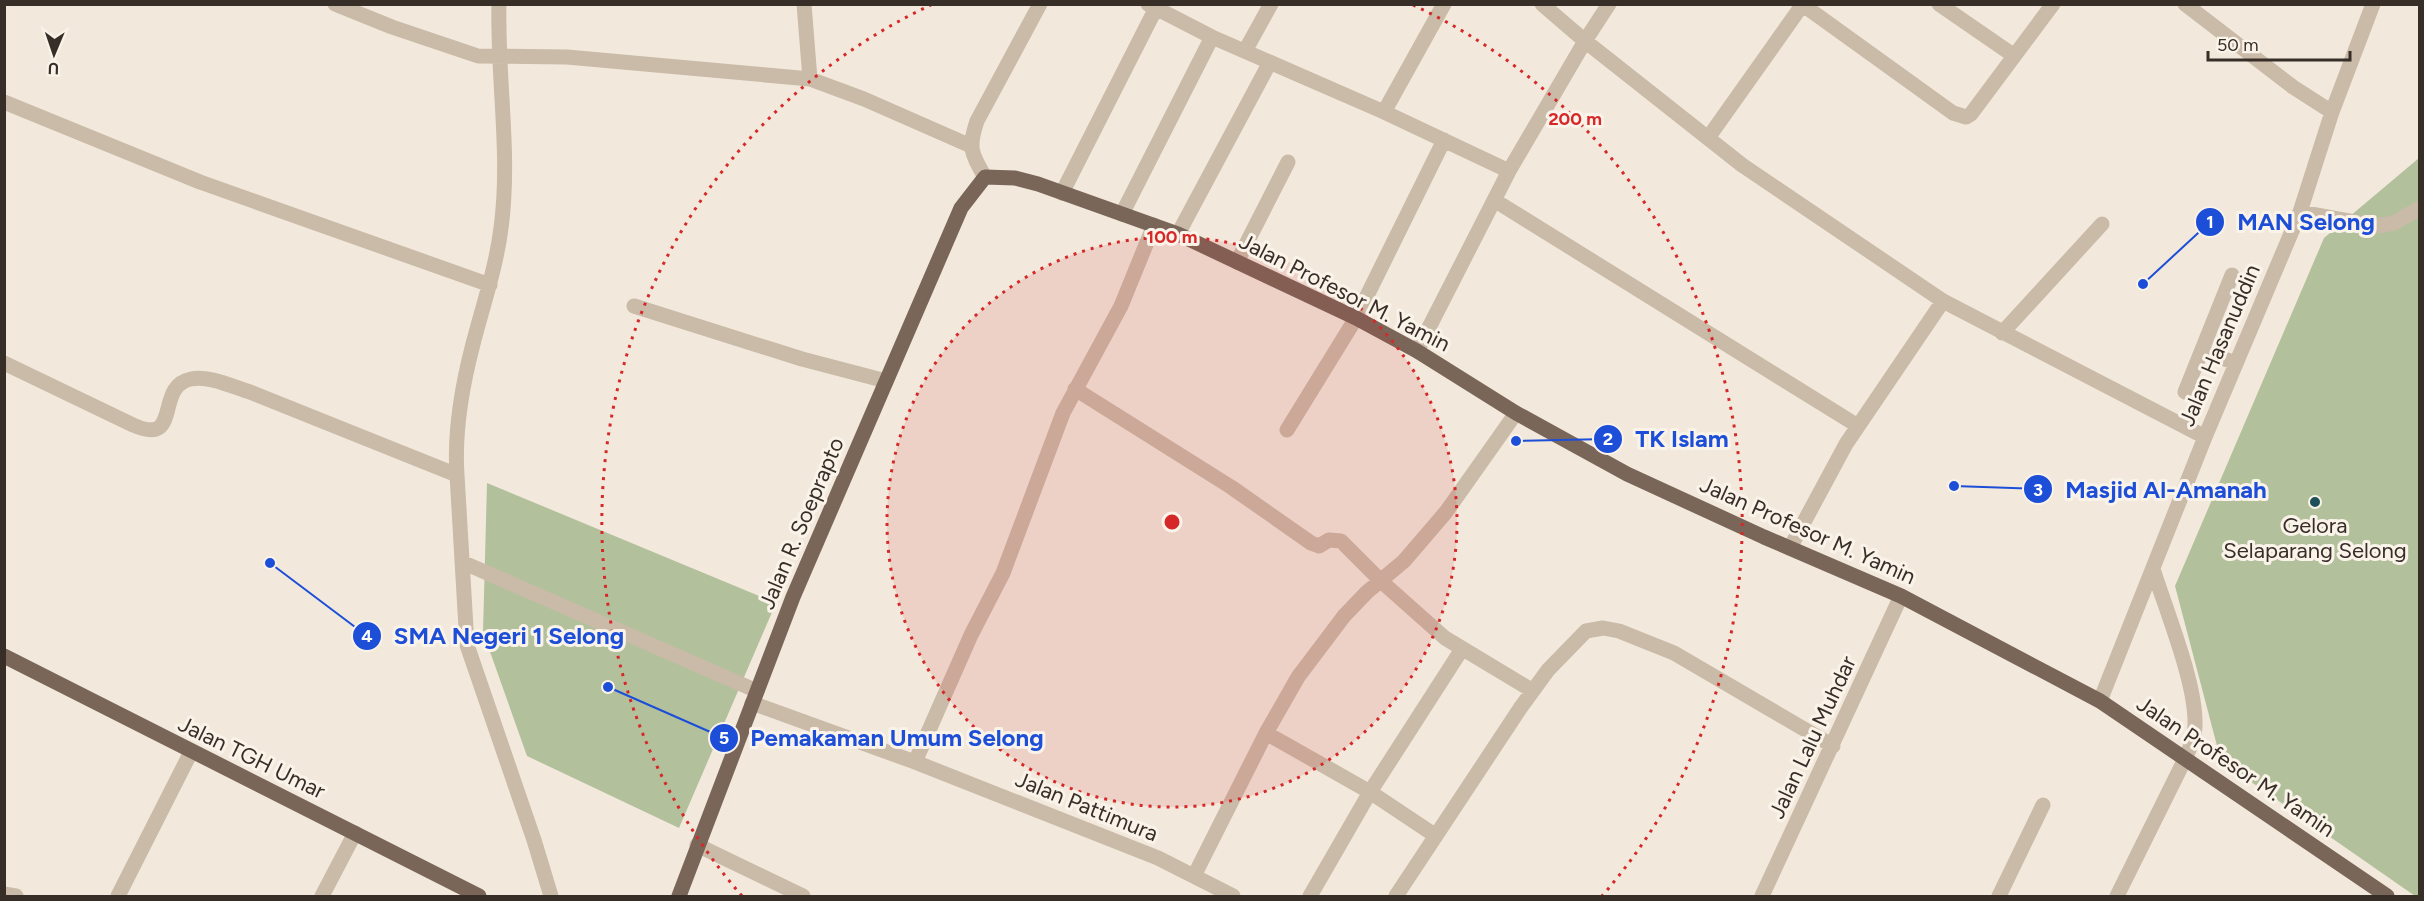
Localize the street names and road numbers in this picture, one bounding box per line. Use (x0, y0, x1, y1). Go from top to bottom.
street label: Jalan Profesor M. Yamin (1235, 228, 1455, 357)
street label: Jalan Hasanuddin (2173, 260, 2266, 430)
street label: Jalan R. Soeprapto (753, 433, 850, 613)
street label: Jalan Profesor M. Yamin (1696, 471, 1920, 590)
street label: Jalan Lalu Muhdar (1763, 651, 1862, 823)
street label: Jalan Profesor M. Yamin (2132, 690, 2340, 843)
street label: Jalan TGH Umar (174, 710, 330, 805)
street label: Jalan Pattimura (1012, 766, 1162, 847)

